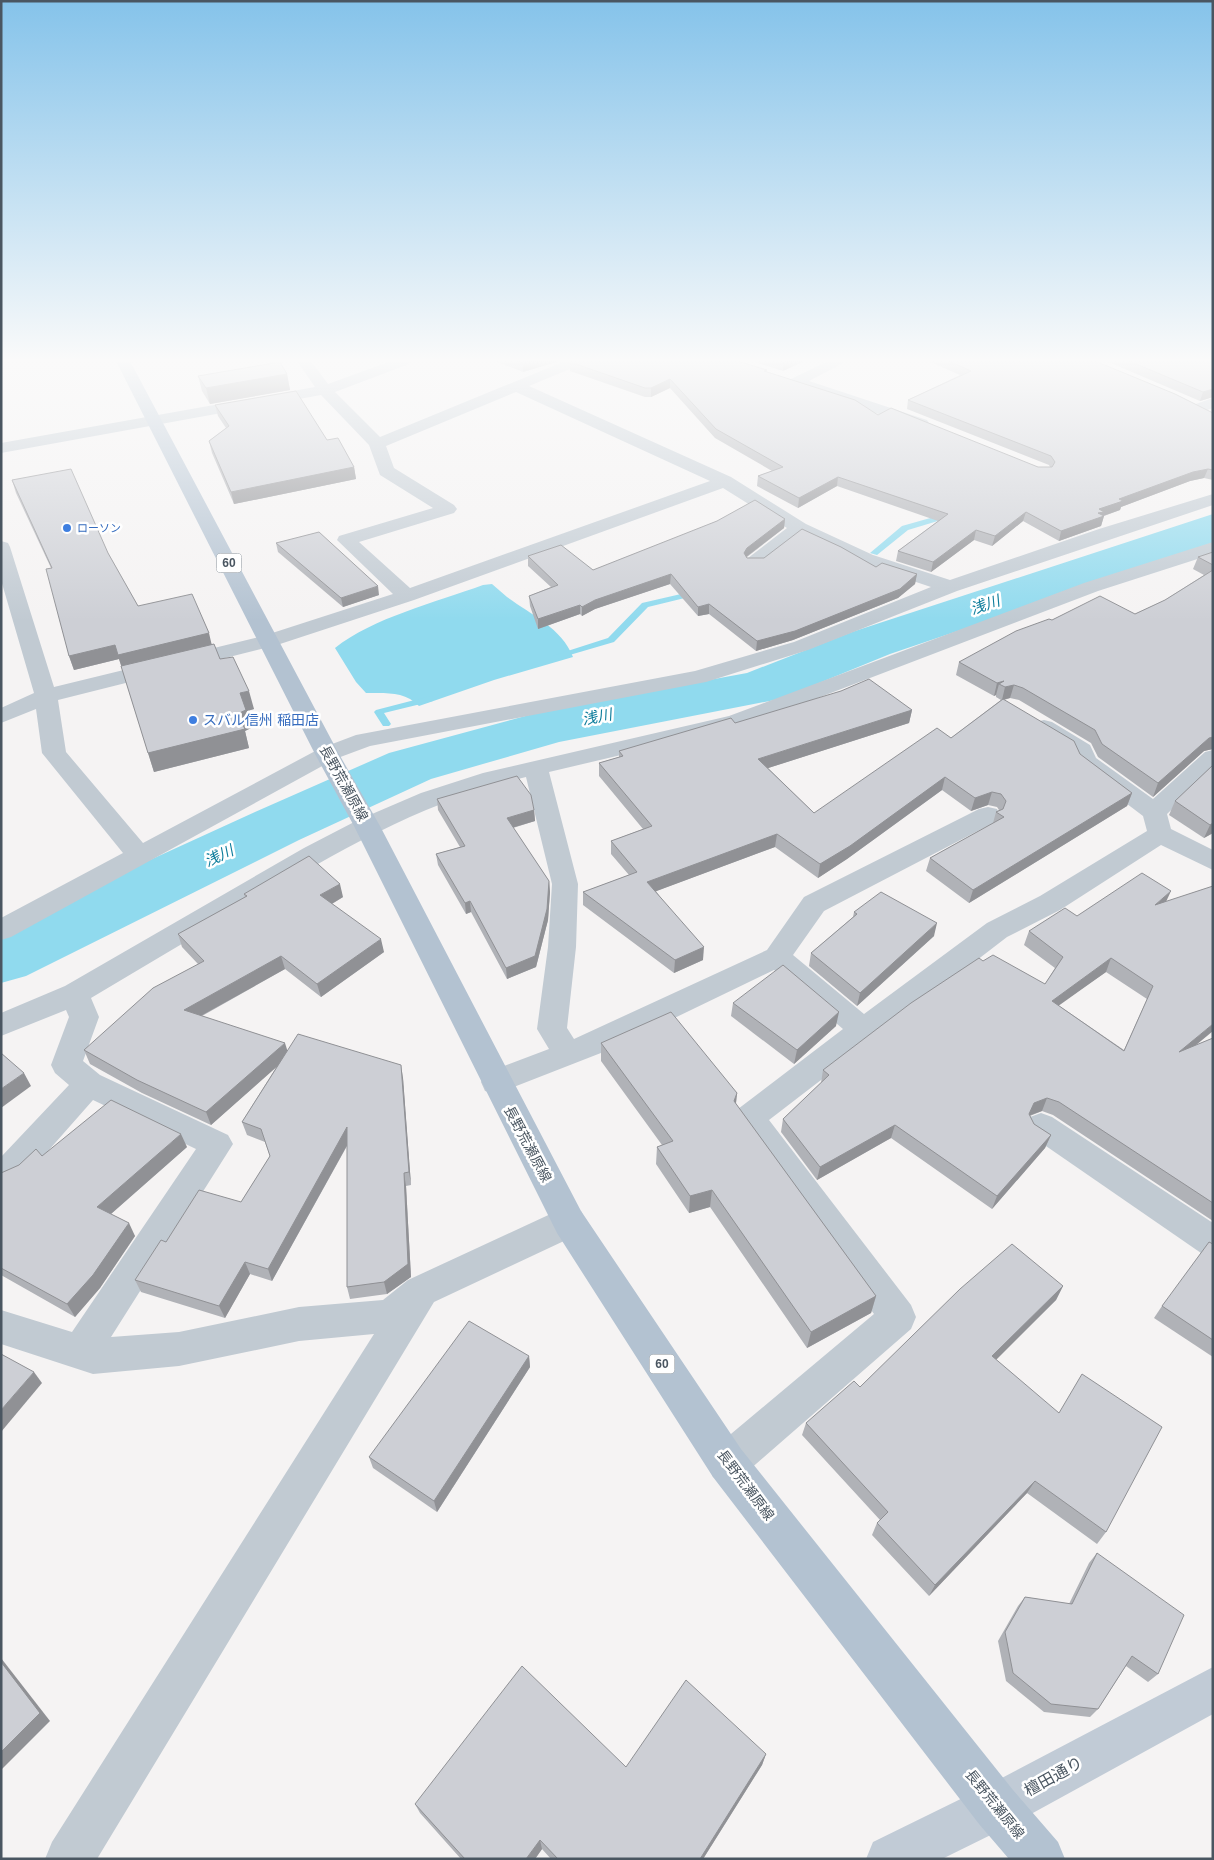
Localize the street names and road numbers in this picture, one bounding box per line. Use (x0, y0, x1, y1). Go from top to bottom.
road number: 60 (216, 554, 242, 572)
street label: 長野荒瀬原線 (317, 742, 371, 824)
street label: 長野荒瀬原線 (501, 1103, 555, 1185)
road number: 60 (650, 1355, 674, 1374)
street label: 長野荒瀬原線 (714, 1447, 778, 1523)
street label: 檀田通り (1021, 1753, 1085, 1799)
street label: 長野荒瀬原線 (962, 1766, 1028, 1842)

